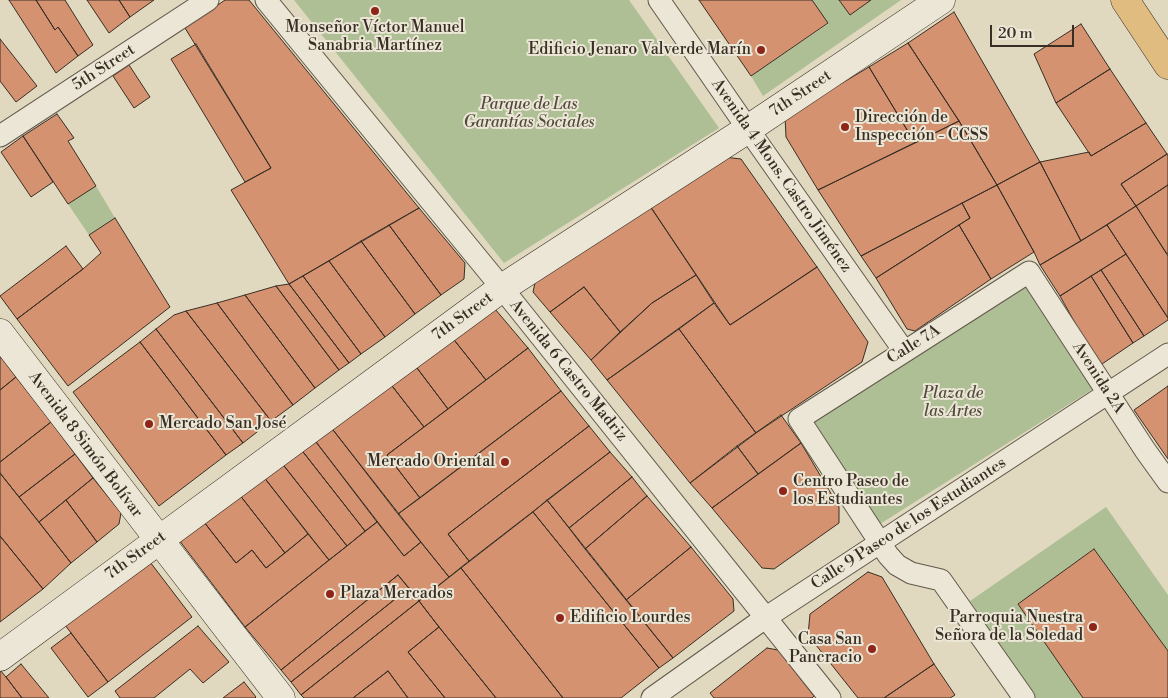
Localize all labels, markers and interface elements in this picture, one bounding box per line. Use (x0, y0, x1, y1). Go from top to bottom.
marker: Monseñor Víctor Manuel Sanabria Martínez (369, 5, 381, 17)
scale bar (993, 15, 1077, 47)
place label: Monseñor Víctor Manuel Sanabria Martínez (286, 18, 464, 56)
text: 20 m (998, 24, 1033, 43)
place label: Edificio Jenaro Valverde Marín (528, 40, 751, 60)
street label: 5th Street (69, 41, 139, 95)
marker: Edificio Jenaro Valverde Marín (755, 44, 767, 56)
street label: 7th Street (767, 66, 835, 122)
street label: Avenida 4 Mons. Castro Jiménez (707, 76, 855, 276)
park label: Parque de Las Garantías Sociales (463, 95, 595, 133)
place label: Dirección de Inspección - CCSS (855, 108, 988, 146)
marker: Dirección de Inspección - CCSS (839, 121, 851, 133)
street label: 7th Street (429, 289, 497, 345)
street label: Avenida 6 Castro Madriz (505, 296, 631, 446)
street label: Calle 7A (884, 321, 944, 369)
street label: Avenida 2A (1068, 339, 1128, 417)
street label: Avenida 8 Simón Bolívar (24, 368, 146, 522)
park label: Plaza de las Artes (923, 384, 983, 422)
place label: Mercado San José (159, 414, 287, 434)
marker: Mercado San José (143, 418, 155, 430)
place label: Mercado Oriental (367, 452, 495, 472)
street label: Calle 9 Paseo de los Estudiantes (808, 454, 1010, 594)
marker: Mercado Oriental (499, 456, 511, 468)
place label: Centro Paseo de los Estudiantes (793, 472, 909, 510)
marker: Centro Paseo de los Estudiantes (777, 485, 789, 497)
street label: 7th Street (102, 528, 170, 584)
place label: Plaza Mercados (340, 584, 453, 604)
marker: Plaza Mercados (324, 588, 336, 600)
place label: Edificio Lourdes (570, 608, 691, 628)
place label: Parroquia Nuestra Señora de la Soledad (935, 608, 1083, 646)
marker: Edificio Lourdes (554, 612, 566, 624)
marker: Parroquia Nuestra Señora de la Soledad (1087, 621, 1099, 633)
place label: Casa San Pancracio (789, 630, 862, 668)
marker: Casa San Pancracio (866, 643, 878, 655)

